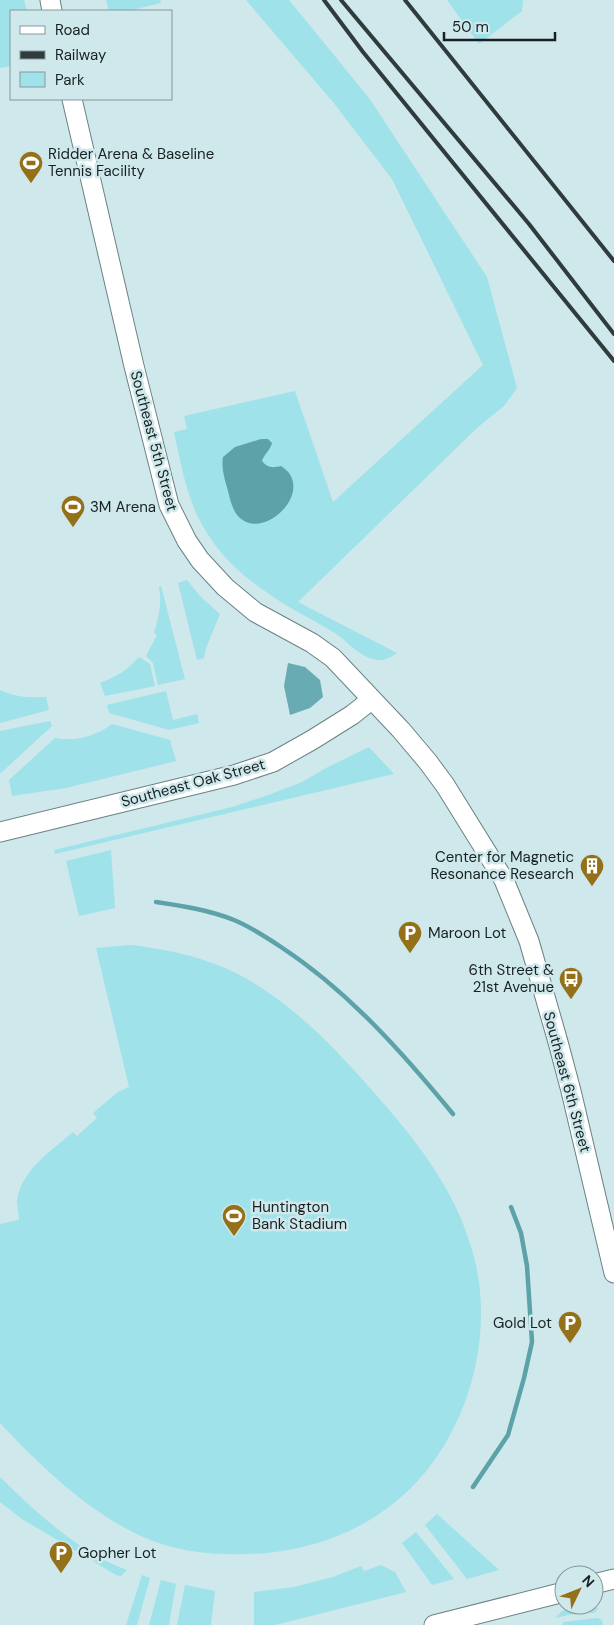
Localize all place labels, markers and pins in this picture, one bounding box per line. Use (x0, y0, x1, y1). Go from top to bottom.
place label: Ridder Arena & Baseline Tennis Facility (48, 144, 214, 181)
sports icon: Ridder Arena & Baseline Tennis Facility (18, 150, 44, 184)
sports icon: 3M Arena (60, 494, 86, 528)
place label: 3M Arena (90, 497, 156, 517)
place label: Center for Magnetic Resonance Research (430, 847, 574, 884)
building icon: Center for Magnetic Resonance Research (579, 853, 605, 887)
parking icon: Maroon Lot (397, 920, 423, 954)
place label: Maroon Lot (428, 923, 507, 943)
place label: 6th Street & 21st Avenue (469, 960, 554, 997)
bus stop icon: 6th Street & 21st Avenue (558, 966, 584, 1000)
place label: Huntington Bank Stadium (252, 1197, 347, 1234)
sports icon: Huntington Bank Stadium (221, 1203, 247, 1237)
parking icon: Gold Lot (557, 1310, 583, 1344)
place label: Gold Lot (493, 1313, 552, 1333)
parking icon: Gopher Lot (48, 1540, 74, 1574)
place label: Gopher Lot (78, 1543, 157, 1563)

